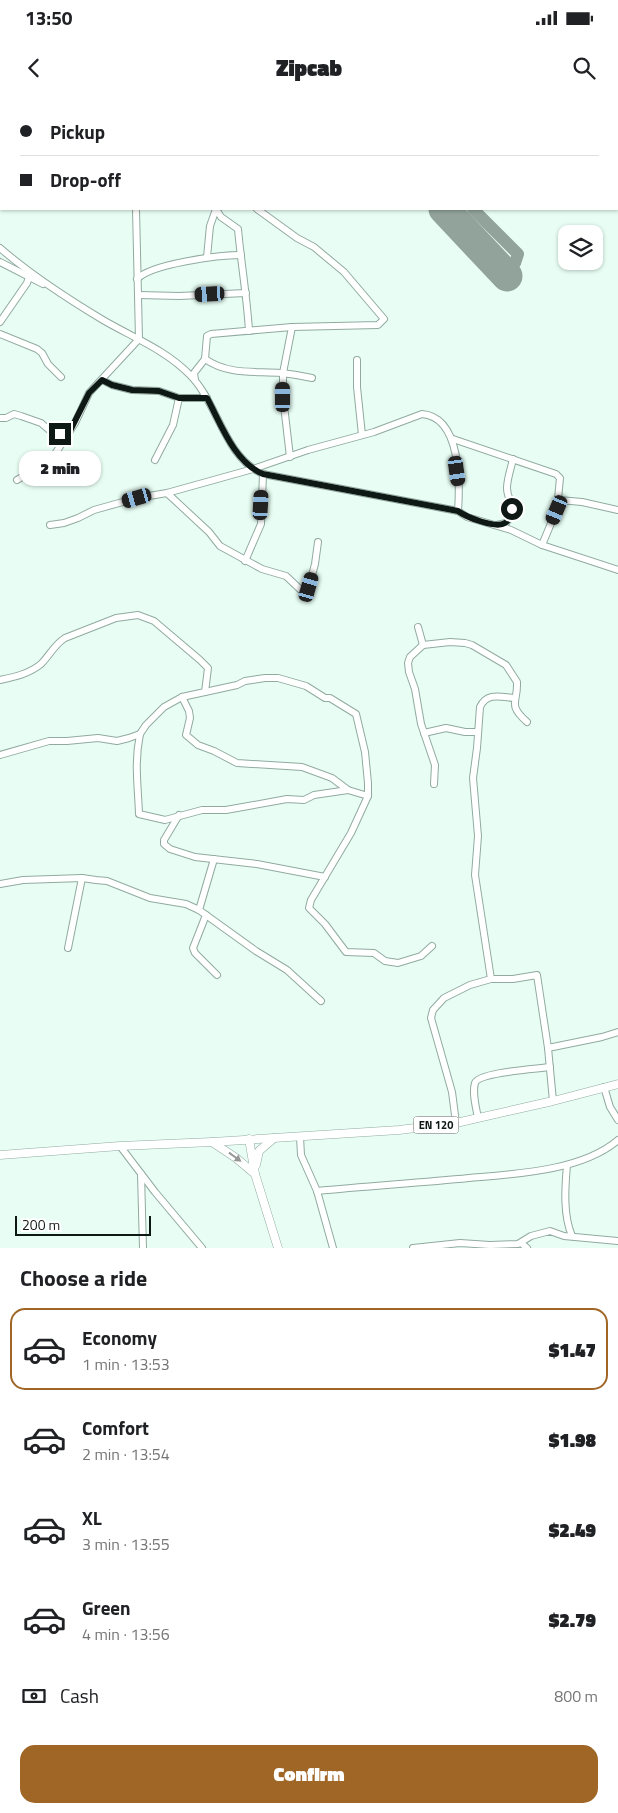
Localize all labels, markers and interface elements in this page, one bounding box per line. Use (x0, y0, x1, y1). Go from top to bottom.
text: 13:50 (25, 3, 72, 32)
text: Zipcab (276, 51, 342, 85)
icon: back (20, 54, 48, 82)
icon: search (570, 54, 598, 82)
text: Pickup (50, 117, 105, 146)
text: Drop-off (50, 165, 121, 194)
map controls (558, 225, 603, 270)
button: layers (558, 225, 603, 270)
car (194, 286, 225, 302)
car (275, 382, 290, 412)
route end (49, 423, 71, 445)
callout: 2 min (19, 452, 101, 486)
car (447, 455, 466, 487)
text: 2 min (40, 456, 80, 480)
car (120, 487, 153, 509)
car (252, 490, 269, 520)
car (544, 493, 569, 527)
route start (501, 498, 523, 520)
car (297, 571, 320, 603)
road number: EN 120 (414, 1116, 458, 1134)
one-way arrow (228, 1152, 242, 1162)
scale bar (15, 1213, 151, 1236)
text: 200 m (22, 1214, 60, 1235)
text: Choose a ride (20, 1261, 147, 1295)
text: Economy (82, 1323, 157, 1352)
icon: car (22, 1327, 67, 1372)
text: $1.47 (549, 1335, 596, 1364)
text: 1 min · 13:53 (82, 1352, 170, 1376)
text: Comfort (82, 1413, 149, 1442)
icon: car (22, 1417, 67, 1462)
text: $1.98 (549, 1425, 596, 1454)
text: 2 min · 13:54 (82, 1442, 170, 1466)
text: XL (82, 1503, 102, 1532)
icon: car (22, 1507, 67, 1552)
text: $2.49 (549, 1515, 596, 1544)
text: 3 min · 13:55 (82, 1532, 170, 1556)
text: Green (82, 1593, 131, 1622)
icon: car (22, 1597, 67, 1642)
text: $2.79 (549, 1605, 596, 1634)
text: 4 min · 13:56 (82, 1622, 170, 1646)
text: Cash (60, 1681, 99, 1710)
icon: cash (20, 1682, 48, 1710)
text: 800 m (554, 1684, 598, 1708)
button: Confirm (20, 1745, 598, 1803)

